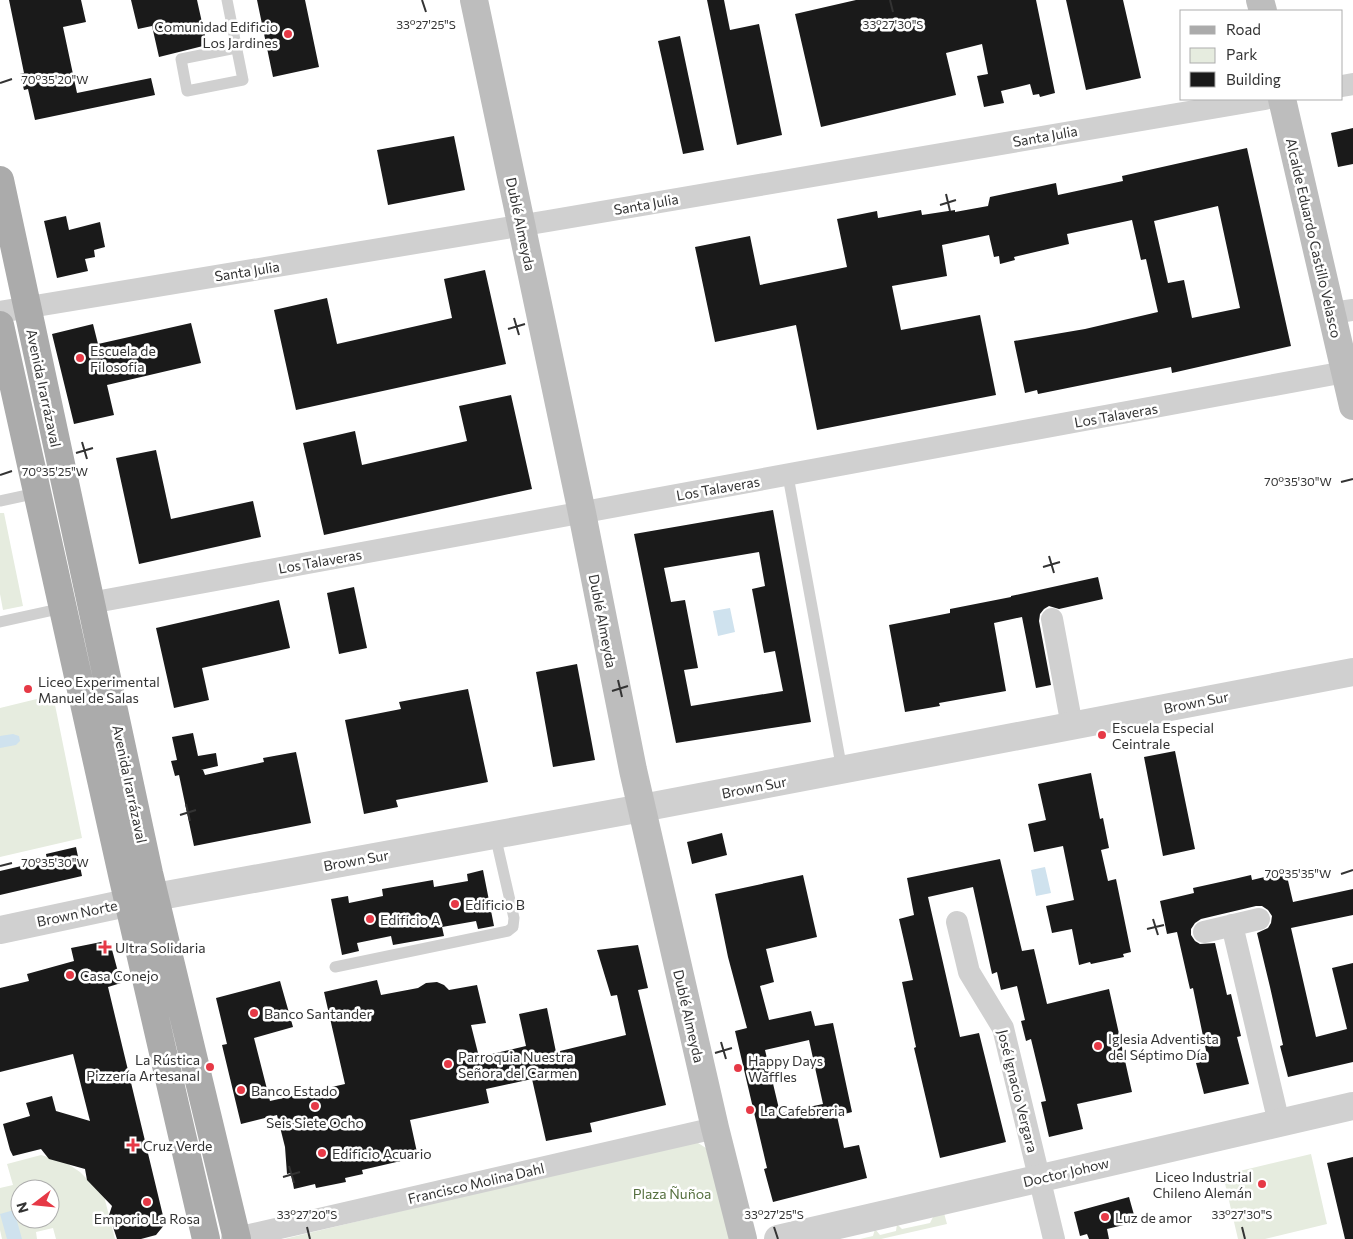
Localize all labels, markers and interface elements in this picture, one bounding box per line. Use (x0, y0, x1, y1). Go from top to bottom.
legend (1180, 10, 1343, 100)
text: 33°27'25"S (396, 17, 456, 31)
text: 33°27'30"S (863, 17, 923, 31)
place label: Comunidad Edificio Los Jardines (154, 18, 278, 51)
text: Road (1226, 20, 1261, 38)
marker: Comunidad Edificio Los Jardines (282, 28, 294, 40)
text: Park (1226, 45, 1257, 63)
text: Building (1226, 70, 1281, 88)
text: 70°35'20"W (21, 72, 89, 86)
street label: Santa Julia (1011, 122, 1079, 150)
street label: Alcalde Eduardo Castillo Velasco (1283, 136, 1345, 340)
street label: Dublé Almeyda (503, 176, 539, 272)
street label: Santa Julia (612, 190, 680, 218)
street label: Santa Julia (213, 257, 281, 285)
street label: Avenida Irarrázaval (23, 327, 65, 449)
place label: Escuela de Filosofia (90, 342, 156, 375)
marker: Escuela de Filosofia (74, 352, 86, 364)
street label: Los Talaveras (1073, 399, 1159, 431)
text: 70°35'25"W (22, 464, 88, 478)
street label: Los Talaveras (675, 472, 761, 504)
text: 70°35'30"W (1264, 474, 1332, 488)
street label: Los Talaveras (277, 545, 363, 577)
street label: Dublé Almeyda (586, 573, 620, 669)
place label: Liceo Experimental Manuel de Salas (38, 673, 160, 706)
marker: Liceo Experimental Manuel de Salas (22, 683, 34, 695)
street label: Brown Sur (1162, 687, 1230, 717)
place label: Escuela Especial Ceintrale (1112, 719, 1214, 752)
street label: Avenida Irarrázaval (109, 723, 151, 845)
marker: Escuela Especial Ceintrale (1096, 729, 1108, 741)
street label: Brown Sur (720, 772, 788, 802)
street label: Brown Sur (322, 846, 390, 874)
text: 70°35'30"W (21, 855, 89, 869)
text: 70°35'35"W (1265, 866, 1331, 880)
street label: Brown Norte (35, 896, 119, 930)
place label: Edificio B (465, 896, 525, 913)
marker: Edificio B (449, 898, 461, 910)
place label: Edificio A (380, 911, 441, 928)
marker: Edificio A (364, 913, 376, 925)
place label: Ultra Solidaria (115, 939, 206, 956)
marker: Ultra Solidaria (99, 941, 111, 953)
place label: Casa Conejo (80, 967, 159, 984)
street label: Dublé Almeyda (670, 968, 708, 1064)
marker: Casa Conejo (64, 969, 76, 981)
place label: Banco Santander (264, 1005, 372, 1022)
marker: Banco Santander (248, 1007, 260, 1019)
street label: José Ignacio Vergara (994, 1028, 1042, 1154)
place label: Iglesia Adventista del Séptimo Día (1108, 1030, 1219, 1063)
marker: Iglesia Adventista del Séptimo Día (1092, 1040, 1104, 1052)
place label: Parroquia Nuestra Señora del Carmen (458, 1048, 577, 1081)
place label: La Rústica Pizzería Artesanal (86, 1051, 200, 1084)
place label: Happy Days Waffles (748, 1052, 823, 1085)
marker: Parroquia Nuestra Señora del Carmen (442, 1058, 454, 1070)
marker: La Rústica Pizzería Artesanal (204, 1061, 216, 1073)
marker: Happy Days Waffles (732, 1062, 744, 1074)
place label: Banco Estado (251, 1082, 337, 1099)
marker: Banco Estado (235, 1084, 247, 1096)
marker: Seis Siete Ocho (309, 1100, 321, 1112)
place label: La Cafebreria (760, 1102, 845, 1119)
marker: La Cafebreria (744, 1104, 756, 1116)
place label: Seis Siete Ocho (266, 1114, 364, 1131)
place label: Cruz Verde (143, 1137, 212, 1154)
marker: Cruz Verde (127, 1139, 139, 1151)
place label: Edificio Acuario (332, 1145, 432, 1162)
marker: Edificio Acuario (316, 1147, 328, 1159)
street label: Doctor Johow (1021, 1154, 1111, 1190)
street label: Francisco Molina Dahl (406, 1159, 546, 1207)
place label: Liceo Industrial Chileno Alemán (1153, 1168, 1252, 1201)
marker: Liceo Industrial Chileno Alemán (1256, 1178, 1268, 1190)
north arrow (10, 1179, 60, 1229)
park label: Plaza Ñuñoa (633, 1185, 711, 1202)
marker: Emporio La Rosa (141, 1196, 153, 1208)
text: N (12, 1200, 32, 1215)
text: 33°27'20"S (277, 1207, 337, 1221)
text: 33°27'25"S (744, 1207, 804, 1221)
text: 33°27'30"S (1212, 1207, 1272, 1221)
place label: Luz de amor (1115, 1209, 1193, 1226)
place label: Emporio La Rosa (94, 1210, 200, 1227)
marker: Luz de amor (1099, 1211, 1111, 1223)

